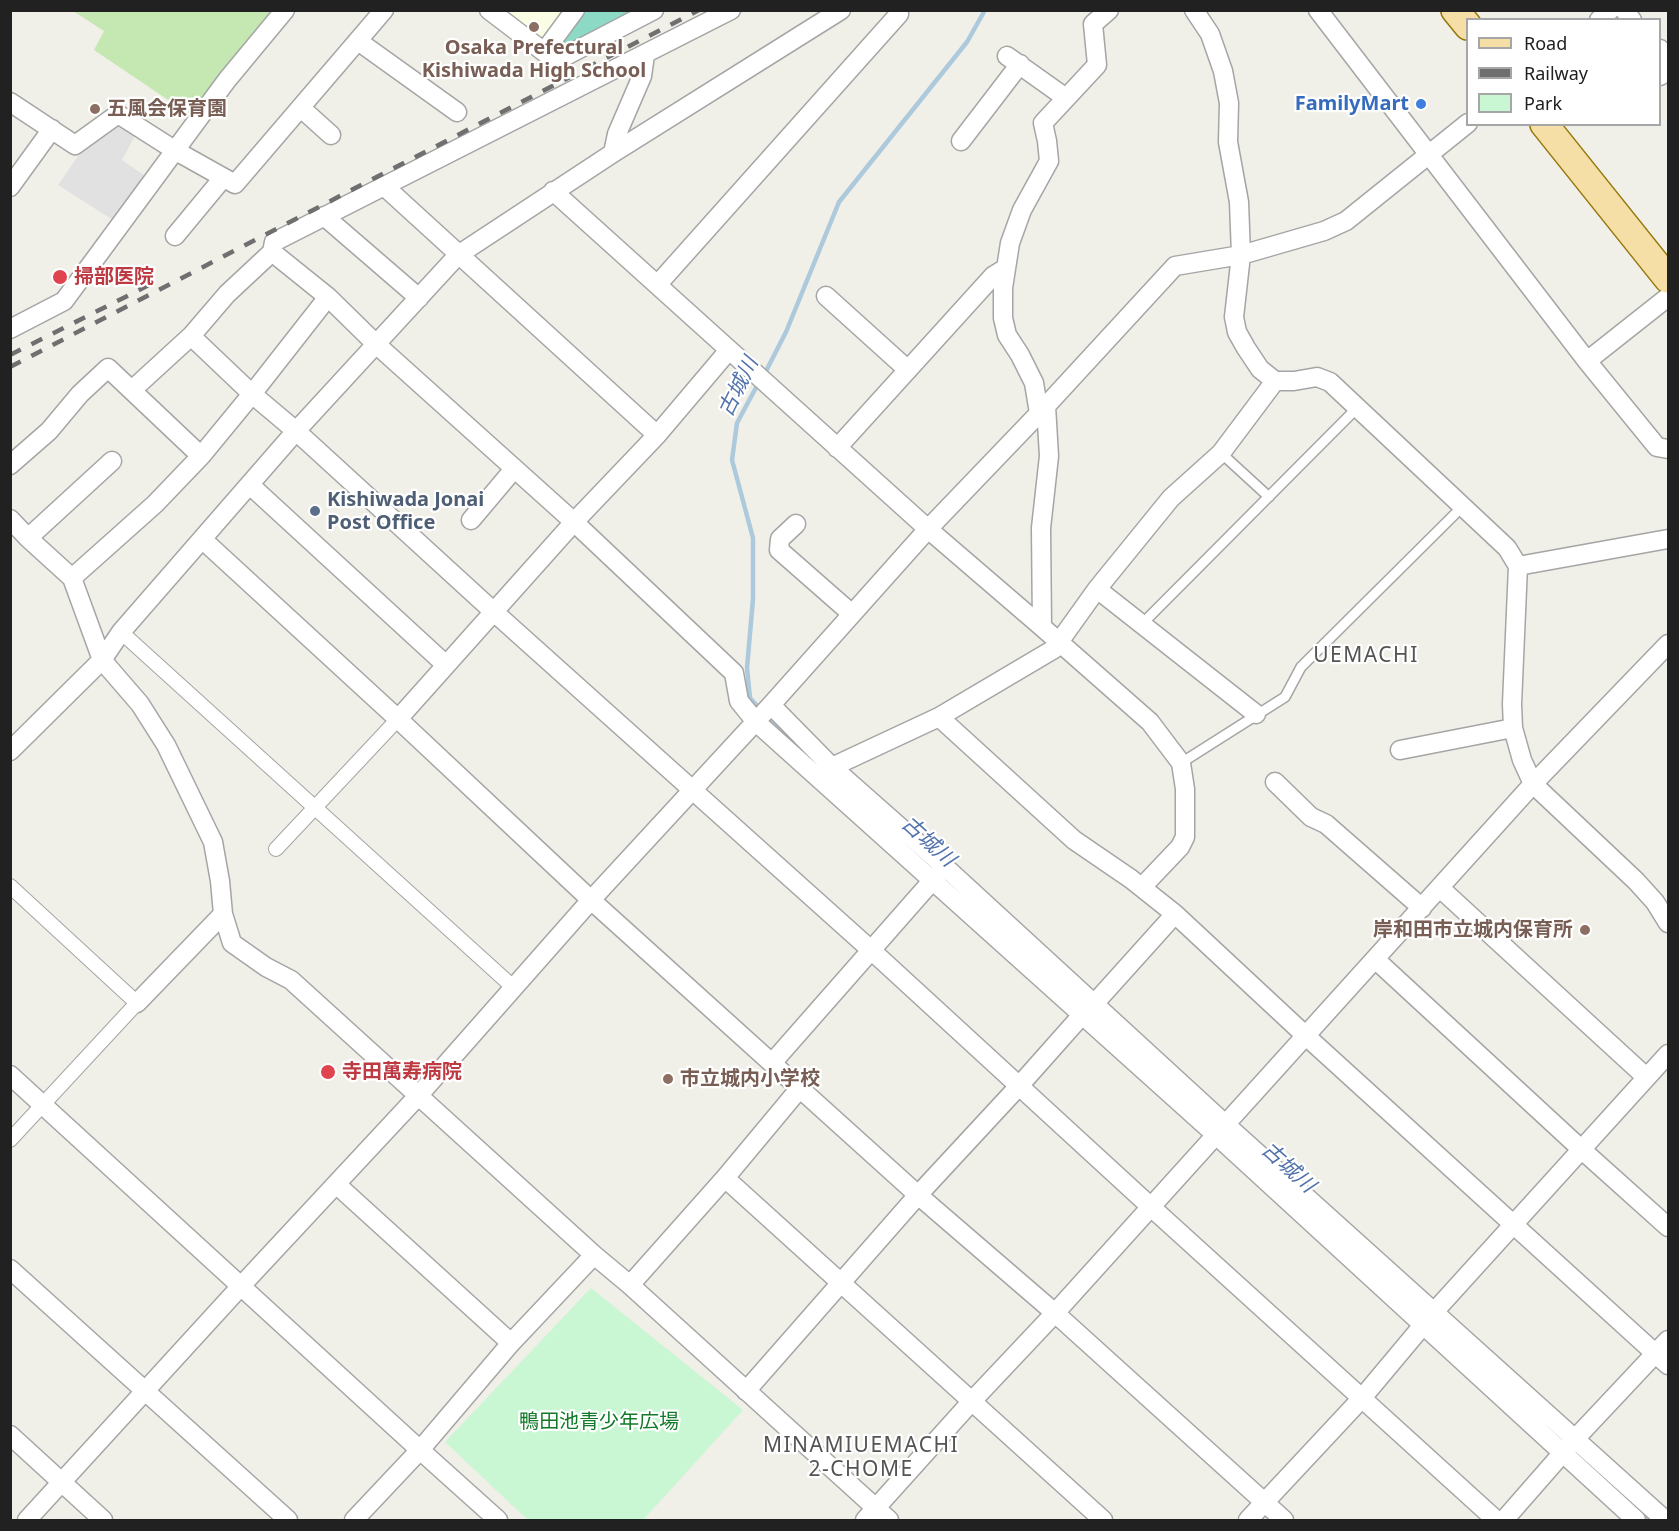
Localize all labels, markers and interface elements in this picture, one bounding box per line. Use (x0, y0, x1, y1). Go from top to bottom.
legend (1466, 18, 1661, 126)
marker: Osaka Prefectural Kishiwada High School (527, 20, 541, 34)
text: Road (1524, 31, 1567, 55)
place label: Osaka Prefectural Kishiwada High School (422, 36, 646, 83)
text: Railway (1524, 61, 1588, 85)
text: Park (1524, 91, 1562, 115)
place label: FamilyMart (1295, 92, 1409, 116)
place label: 五風会保育園 (107, 97, 227, 121)
marker: FamilyMart (1414, 97, 1428, 111)
marker: 五風会保育園 (88, 102, 102, 116)
place label: 掃部医院 (74, 265, 154, 289)
marker: 掃部医院 (51, 268, 69, 286)
water label: 古城川 (714, 353, 764, 421)
place label: Kishiwada Jonai Post Office (327, 488, 484, 535)
marker: Kishiwada Jonai Post Office (308, 504, 322, 518)
district label: UEMACHI (1313, 643, 1419, 669)
water label: 古城川 (896, 812, 960, 872)
place label: 岸和田市立城内保育所 (1373, 918, 1573, 942)
marker: 岸和田市立城内保育所 (1578, 923, 1592, 937)
place label: 寺田萬寿病院 (342, 1060, 462, 1084)
marker: 寺田萬寿病院 (319, 1063, 337, 1081)
place label: 市立城内小学校 (680, 1067, 820, 1091)
marker: 市立城内小学校 (661, 1072, 675, 1086)
water label: 古城川 (1256, 1138, 1320, 1198)
park label: 鴨田池青少年広場 (519, 1410, 679, 1434)
district label: MINAMIUEMACHI 2-CHOME (763, 1433, 959, 1483)

